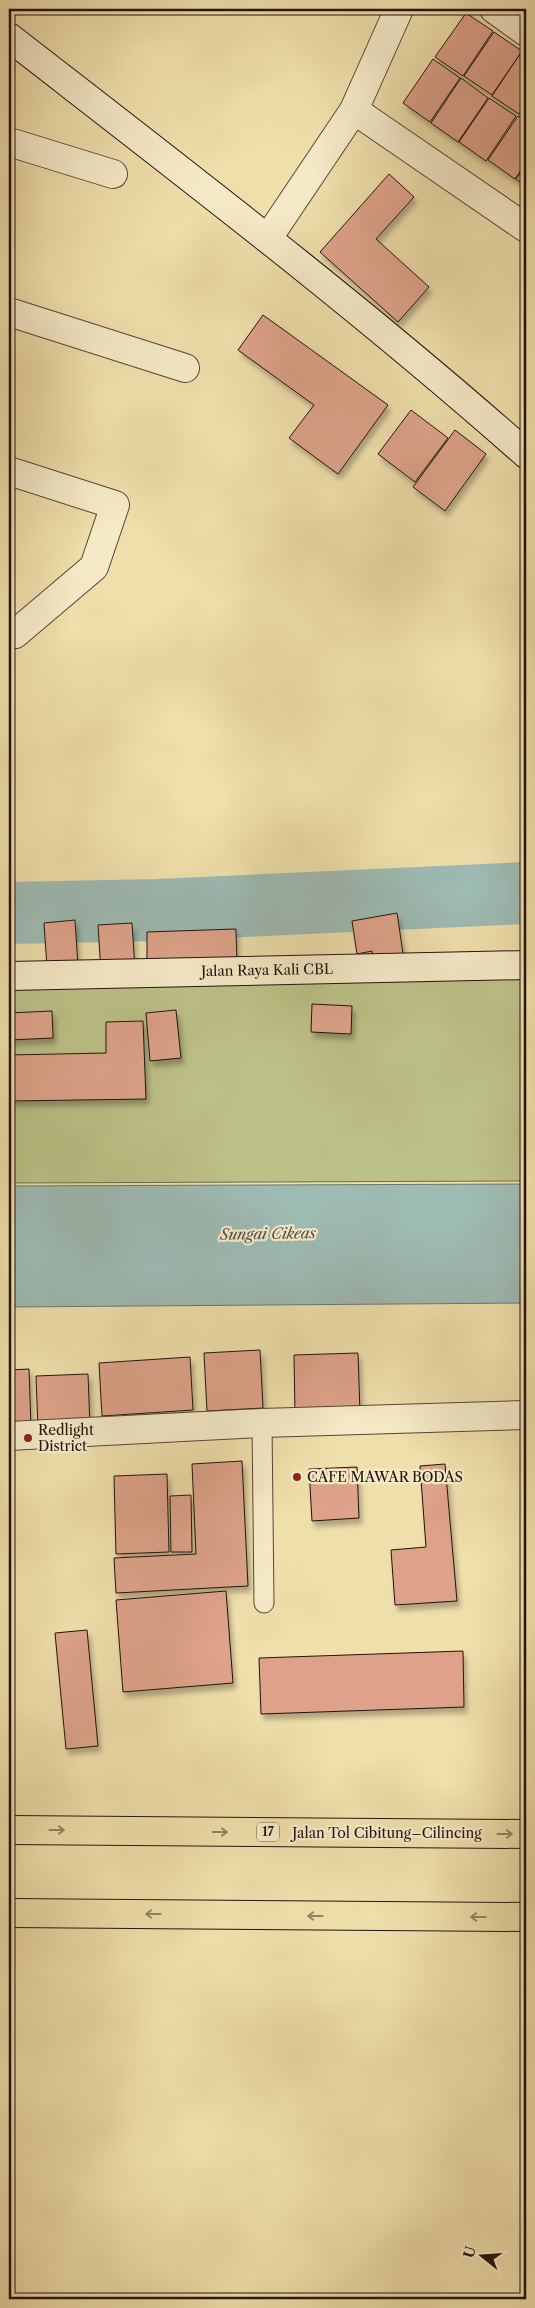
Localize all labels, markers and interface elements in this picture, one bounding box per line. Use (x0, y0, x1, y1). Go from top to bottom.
street label: Jalan Raya Kali CBL (199, 960, 333, 980)
water label: Sungai Cikeas (219, 1223, 316, 1244)
place label: Redlight District (38, 1421, 94, 1455)
marker: Redlight District (22, 1432, 34, 1444)
place label: CAFE MAWAR BODAS (307, 1468, 463, 1486)
marker: CAFE MAWAR BODAS (291, 1471, 303, 1483)
road number: 17 (257, 1822, 279, 1841)
street label: Jalan Tol Cibitung–Cilincing (290, 1824, 482, 1842)
one-way arrow (49, 1825, 65, 1835)
one-way arrow (212, 1827, 228, 1836)
one-way arrow (496, 1829, 513, 1839)
one-way arrow (145, 1909, 161, 1919)
one-way arrow (307, 1911, 324, 1921)
one-way arrow (470, 1912, 486, 1922)
north arrow (458, 2230, 508, 2280)
text: U (459, 2244, 480, 2260)

